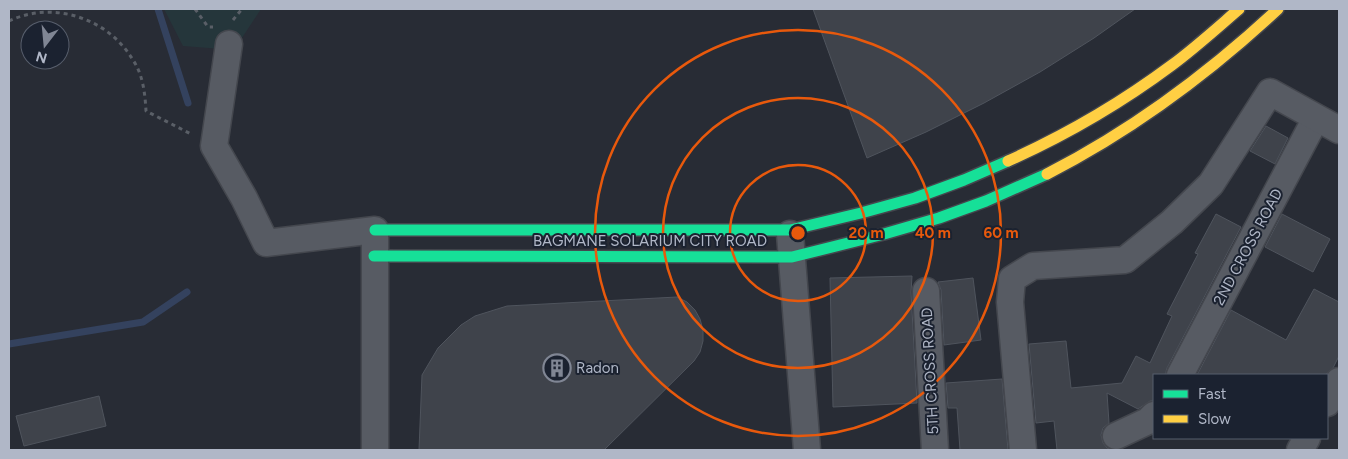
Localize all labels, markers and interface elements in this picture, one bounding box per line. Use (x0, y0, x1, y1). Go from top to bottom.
north arrow (20, 20, 70, 70)
text: N (34, 47, 49, 67)
street label: 2ND CROSS ROAD (1210, 186, 1286, 308)
centre of rings (789, 224, 807, 242)
text: 20 m (848, 224, 884, 242)
text: 40 m (915, 224, 951, 242)
text: 60 m (983, 224, 1019, 242)
street label: BAGMANE SOLARIUM CITY ROAD (533, 232, 767, 250)
street label: 5TH CROSS ROAD (918, 307, 942, 435)
building icon: Radon (542, 353, 572, 383)
place label: Radon (576, 359, 619, 377)
legend (1153, 374, 1328, 439)
text: Fast (1198, 385, 1227, 403)
text: Slow (1198, 410, 1231, 428)

